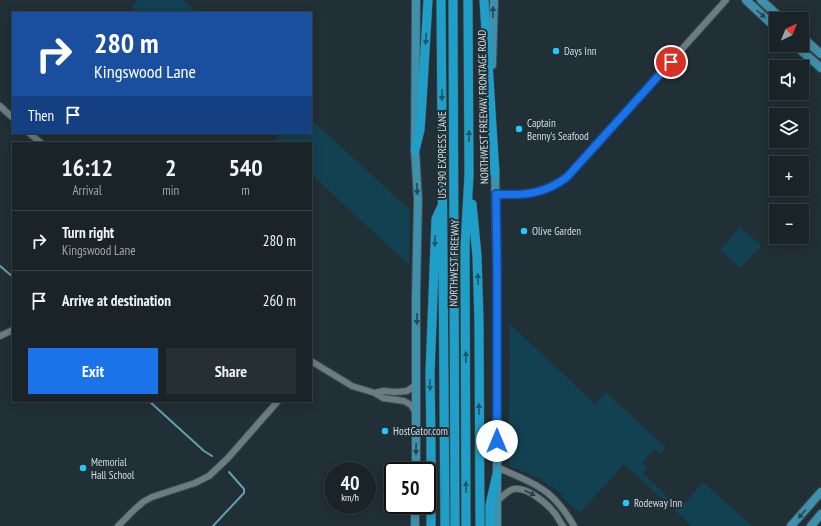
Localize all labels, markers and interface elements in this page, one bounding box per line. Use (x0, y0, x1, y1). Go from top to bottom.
one-way arrow (490, 6, 497, 18)
one-way arrow (756, 9, 766, 19)
north arrow (769, 12, 809, 52)
map controls (769, 12, 809, 244)
text: 280 m (94, 24, 158, 61)
icon: right (28, 28, 80, 80)
street label: NORTHWEST FREEWAY FRONTAGE ROAD (475, 30, 491, 184)
one-way arrow (422, 33, 429, 45)
place label: Days Inn (564, 44, 597, 58)
pin (654, 45, 688, 79)
marker: Days Inn (551, 46, 561, 56)
icon: arrive (660, 51, 682, 73)
text: Kingswood Lane (94, 60, 196, 83)
button: sound (769, 60, 809, 100)
one-way arrow (439, 89, 445, 102)
icon: arrive (62, 104, 84, 126)
text: Then (28, 106, 54, 125)
button: layers (769, 108, 809, 148)
street label: US 290 EXPRESS LANE (435, 111, 449, 199)
place label: Captain Benny's Seafood (527, 116, 589, 143)
marker: Captain Benny's Seafood (514, 124, 524, 134)
one-way arrow (466, 129, 472, 142)
text: 16:12 (61, 152, 113, 183)
text: 2 (165, 152, 176, 183)
text: 540 (228, 152, 263, 183)
button: + (769, 156, 809, 196)
text: Arrival (72, 182, 102, 199)
text: min (162, 182, 179, 199)
text: m (241, 182, 250, 199)
one-way arrow (414, 183, 421, 195)
button: − (769, 204, 809, 244)
street label: NORTHWEST FREEWAY (446, 219, 462, 307)
text: Turn right (62, 223, 114, 242)
place label: Olive Garden (532, 224, 581, 238)
marker: Olive Garden (519, 226, 529, 236)
icon: right (28, 230, 50, 252)
text: 280 m (263, 231, 296, 250)
one-way arrow (432, 235, 438, 248)
text: Kingswood Lane (62, 242, 136, 259)
one-way arrow (475, 272, 481, 285)
icon: arrive (28, 290, 50, 312)
text: Arrive at destination (62, 291, 171, 310)
text: 260 m (263, 291, 296, 310)
one-way arrow (414, 313, 420, 326)
button: Exit (28, 348, 158, 394)
button: Share (166, 348, 296, 394)
one-way arrow (463, 350, 469, 363)
one-way arrow (427, 379, 433, 392)
one-way arrow (476, 402, 482, 415)
position arrow (476, 420, 518, 462)
place label: HostGator.com (393, 424, 448, 438)
marker: HostGator.com (380, 426, 390, 436)
one-way arrow (413, 443, 419, 456)
place label: Memorial Hall School (91, 455, 135, 482)
speed limit sign: 50 (384, 462, 436, 514)
marker: Memorial Hall School (78, 463, 88, 473)
text: 40 (340, 470, 360, 496)
one-way arrow (463, 480, 469, 493)
one-way arrow (524, 490, 535, 496)
text: km/h (341, 491, 359, 504)
place label: Rodeway Inn (634, 496, 682, 510)
marker: Rodeway Inn (621, 498, 631, 508)
one-way arrow (797, 509, 806, 519)

